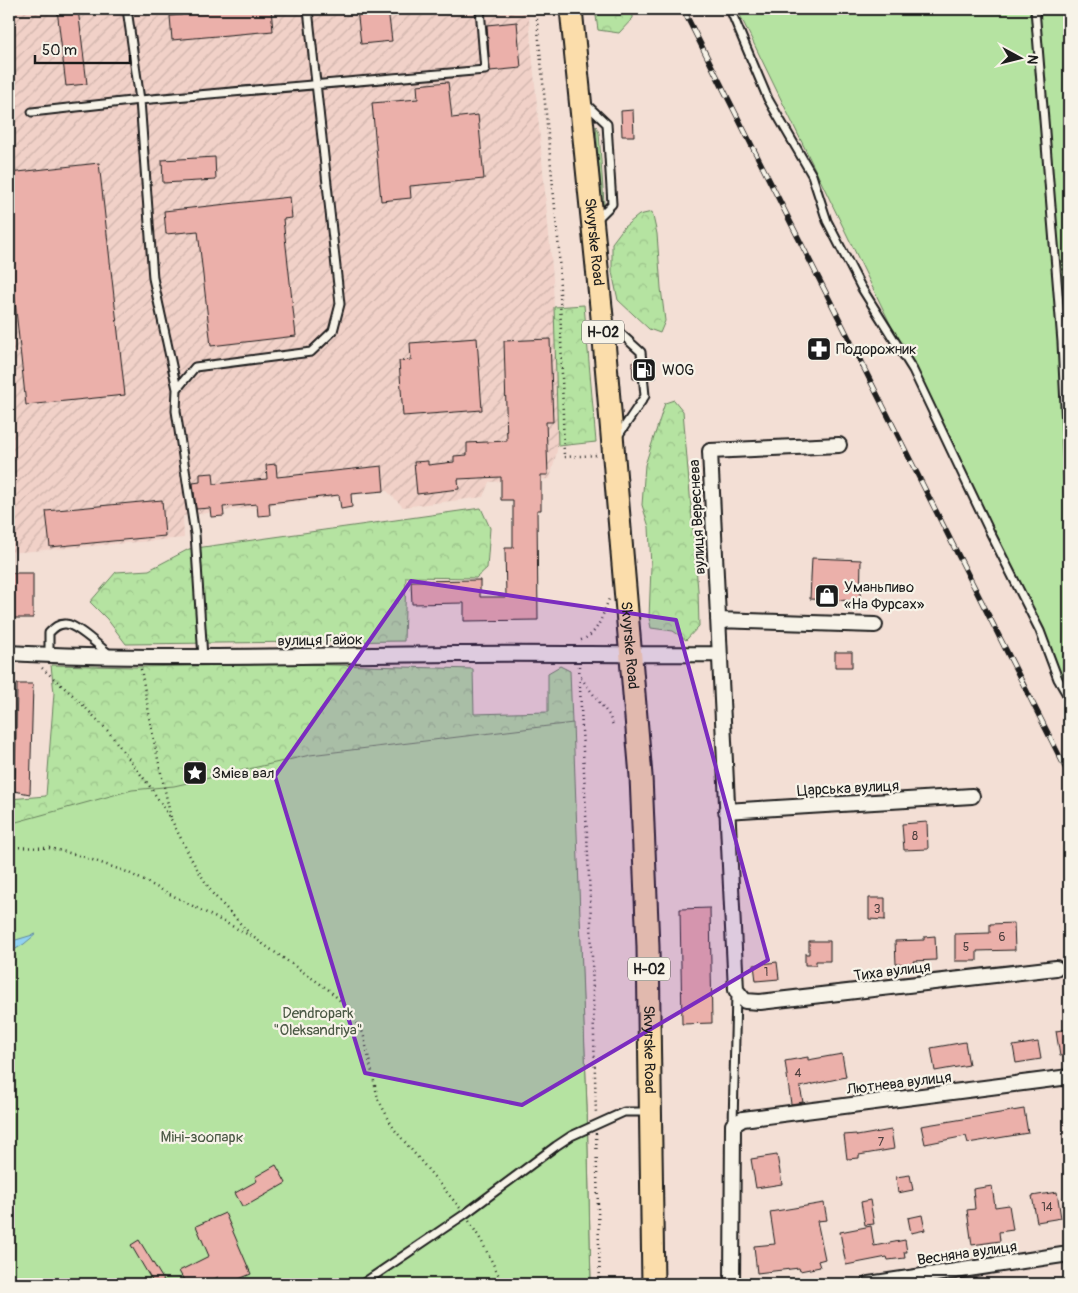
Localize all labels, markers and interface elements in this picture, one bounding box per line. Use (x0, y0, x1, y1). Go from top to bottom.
scale bar (35, 32, 130, 64)
north arrow (996, 32, 1046, 82)
text: 50 m (42, 41, 77, 60)
text: N (1023, 54, 1041, 65)
street label: Skvyrske Road (580, 197, 608, 287)
road number: Н-02 (582, 321, 624, 344)
pharmacy icon: Подорожник (806, 336, 832, 362)
place label: Подорожник (836, 340, 917, 359)
fuel station icon: WOG (631, 357, 657, 383)
place label: WOG (662, 361, 694, 380)
street label: вулиця Вереснева (685, 459, 710, 575)
place label: Уманьпиво «На Фурсах» (844, 578, 925, 614)
shop icon: Уманьпиво «На Фурсах» (814, 583, 840, 609)
street label: Skvyrske Road (616, 601, 643, 690)
street label: вулиця Гайок (277, 630, 363, 651)
place icon: Змієв вал (182, 760, 208, 786)
place label: Змієв вал (212, 764, 275, 783)
street label: Царська вулиця (797, 776, 899, 801)
house number: 8 (912, 829, 918, 844)
house number: 3 (874, 902, 881, 917)
house number: 6 (999, 930, 1006, 945)
house number: 5 (963, 940, 969, 955)
street label: Тиха вулиця (852, 957, 932, 986)
road number: Н-02 (628, 958, 670, 981)
house number: 1 (764, 965, 768, 980)
park label: Dendropark "Oleksandriya" (273, 1004, 363, 1040)
street label: Skvyrske Road (639, 1005, 659, 1094)
house number: 4 (795, 1066, 802, 1081)
street label: Лютнева вулиця (845, 1068, 953, 1099)
park label: Міні-зоопарк (161, 1128, 244, 1147)
house number: 7 (878, 1135, 885, 1150)
house number: 14 (1041, 1200, 1053, 1215)
street label: Весняна вулиця (916, 1237, 1018, 1270)

